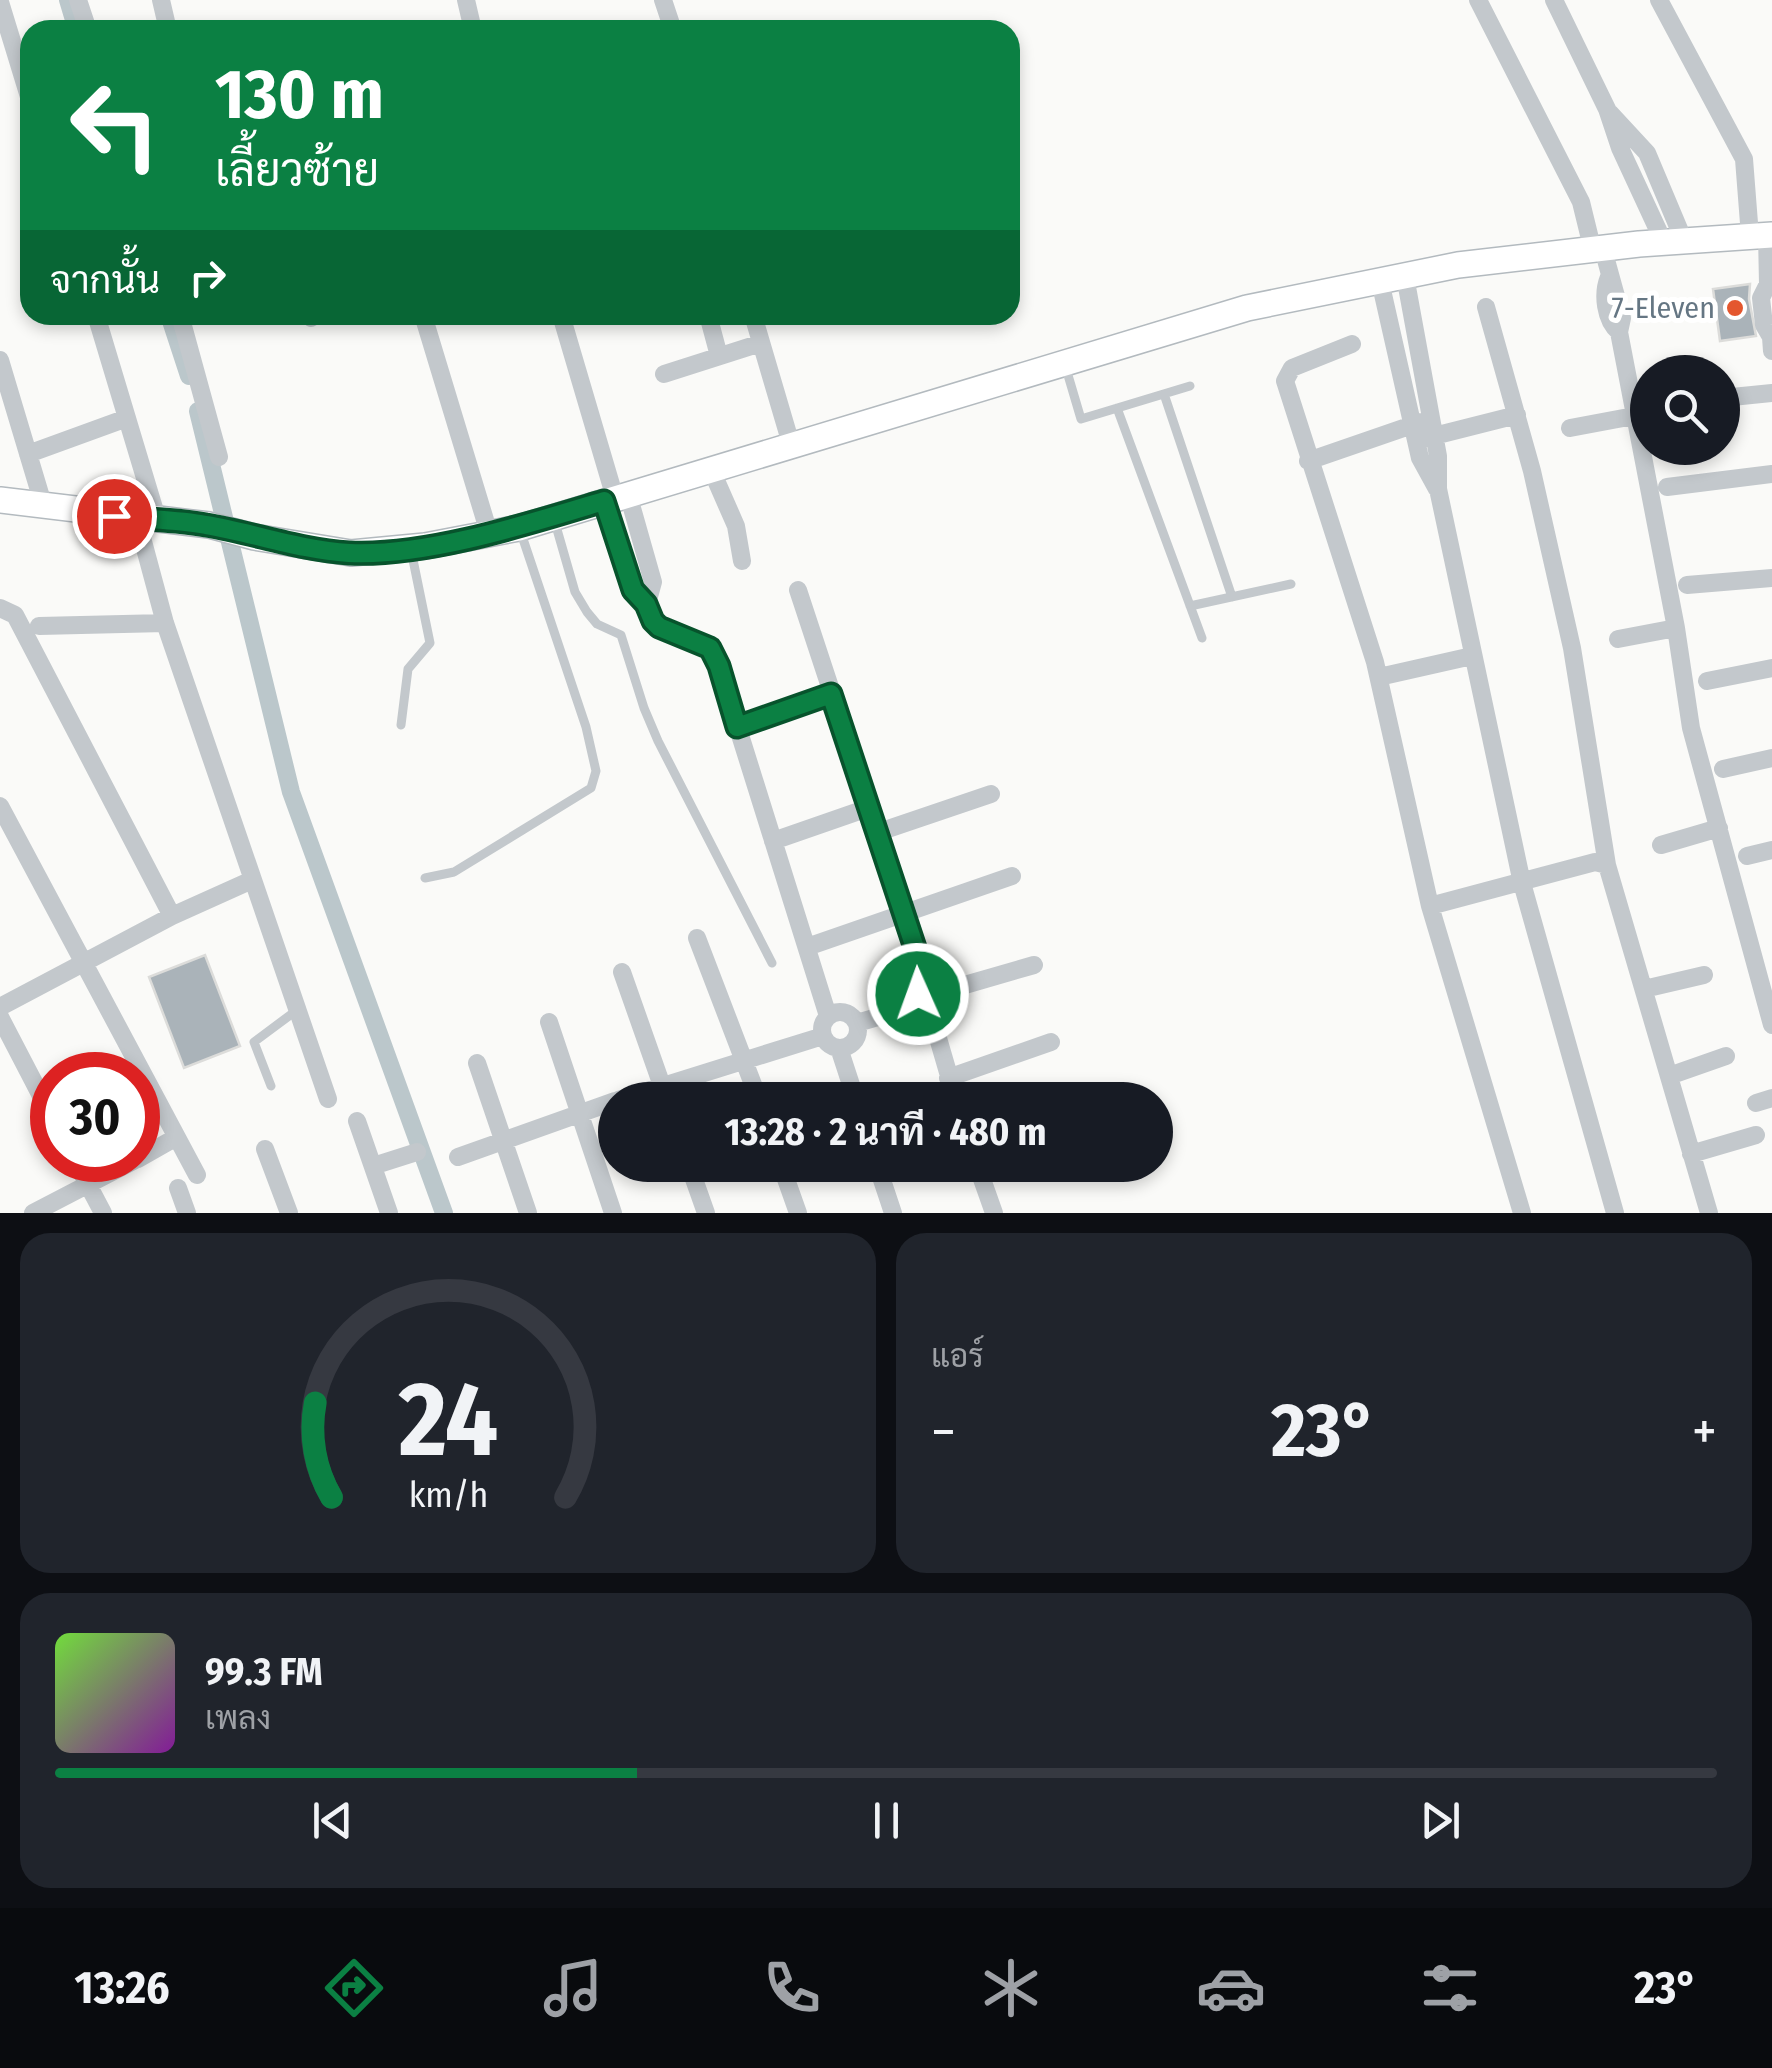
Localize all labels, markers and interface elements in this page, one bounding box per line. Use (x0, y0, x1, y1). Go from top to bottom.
text: 130 m (215, 53, 384, 137)
icon: left (50, 60, 180, 190)
text: เลี้ยวซ้าย (215, 144, 379, 198)
icon: right (180, 250, 235, 305)
text: จากนั้น (50, 257, 160, 303)
place label: 7-Eleven (1612, 290, 1715, 326)
marker: 7-Eleven (1724, 297, 1746, 319)
map controls (1630, 355, 1740, 465)
button: search (1630, 355, 1740, 465)
pin (72, 474, 157, 559)
icon: arrive (87, 489, 142, 544)
position arrow (866, 942, 970, 1046)
speed limit sign: 30 (30, 1052, 160, 1182)
text: 13:28 · 2 นาที · 480 m (724, 1109, 1047, 1155)
text: แอร์ (931, 1337, 984, 1375)
text: 24 (397, 1358, 498, 1483)
text: 23° (1271, 1386, 1377, 1476)
text: − (931, 1399, 956, 1465)
text: + (1692, 1399, 1717, 1465)
text: km/h (408, 1474, 488, 1516)
text: 99.3 FM (205, 1649, 323, 1695)
text: เพลง (205, 1699, 271, 1737)
icon: previous (305, 1793, 360, 1848)
icon: pause (859, 1793, 914, 1848)
icon: next (1413, 1793, 1468, 1848)
icon: directions (319, 1953, 389, 2023)
icon: music (538, 1953, 608, 2023)
icon: phone (757, 1953, 827, 2023)
icon: climate (976, 1953, 1046, 2023)
icon: car (1196, 1953, 1266, 2023)
icon: filters (1415, 1953, 1485, 2023)
text: 13:26 (75, 1961, 170, 2015)
text: 23° (1634, 1961, 1697, 2015)

